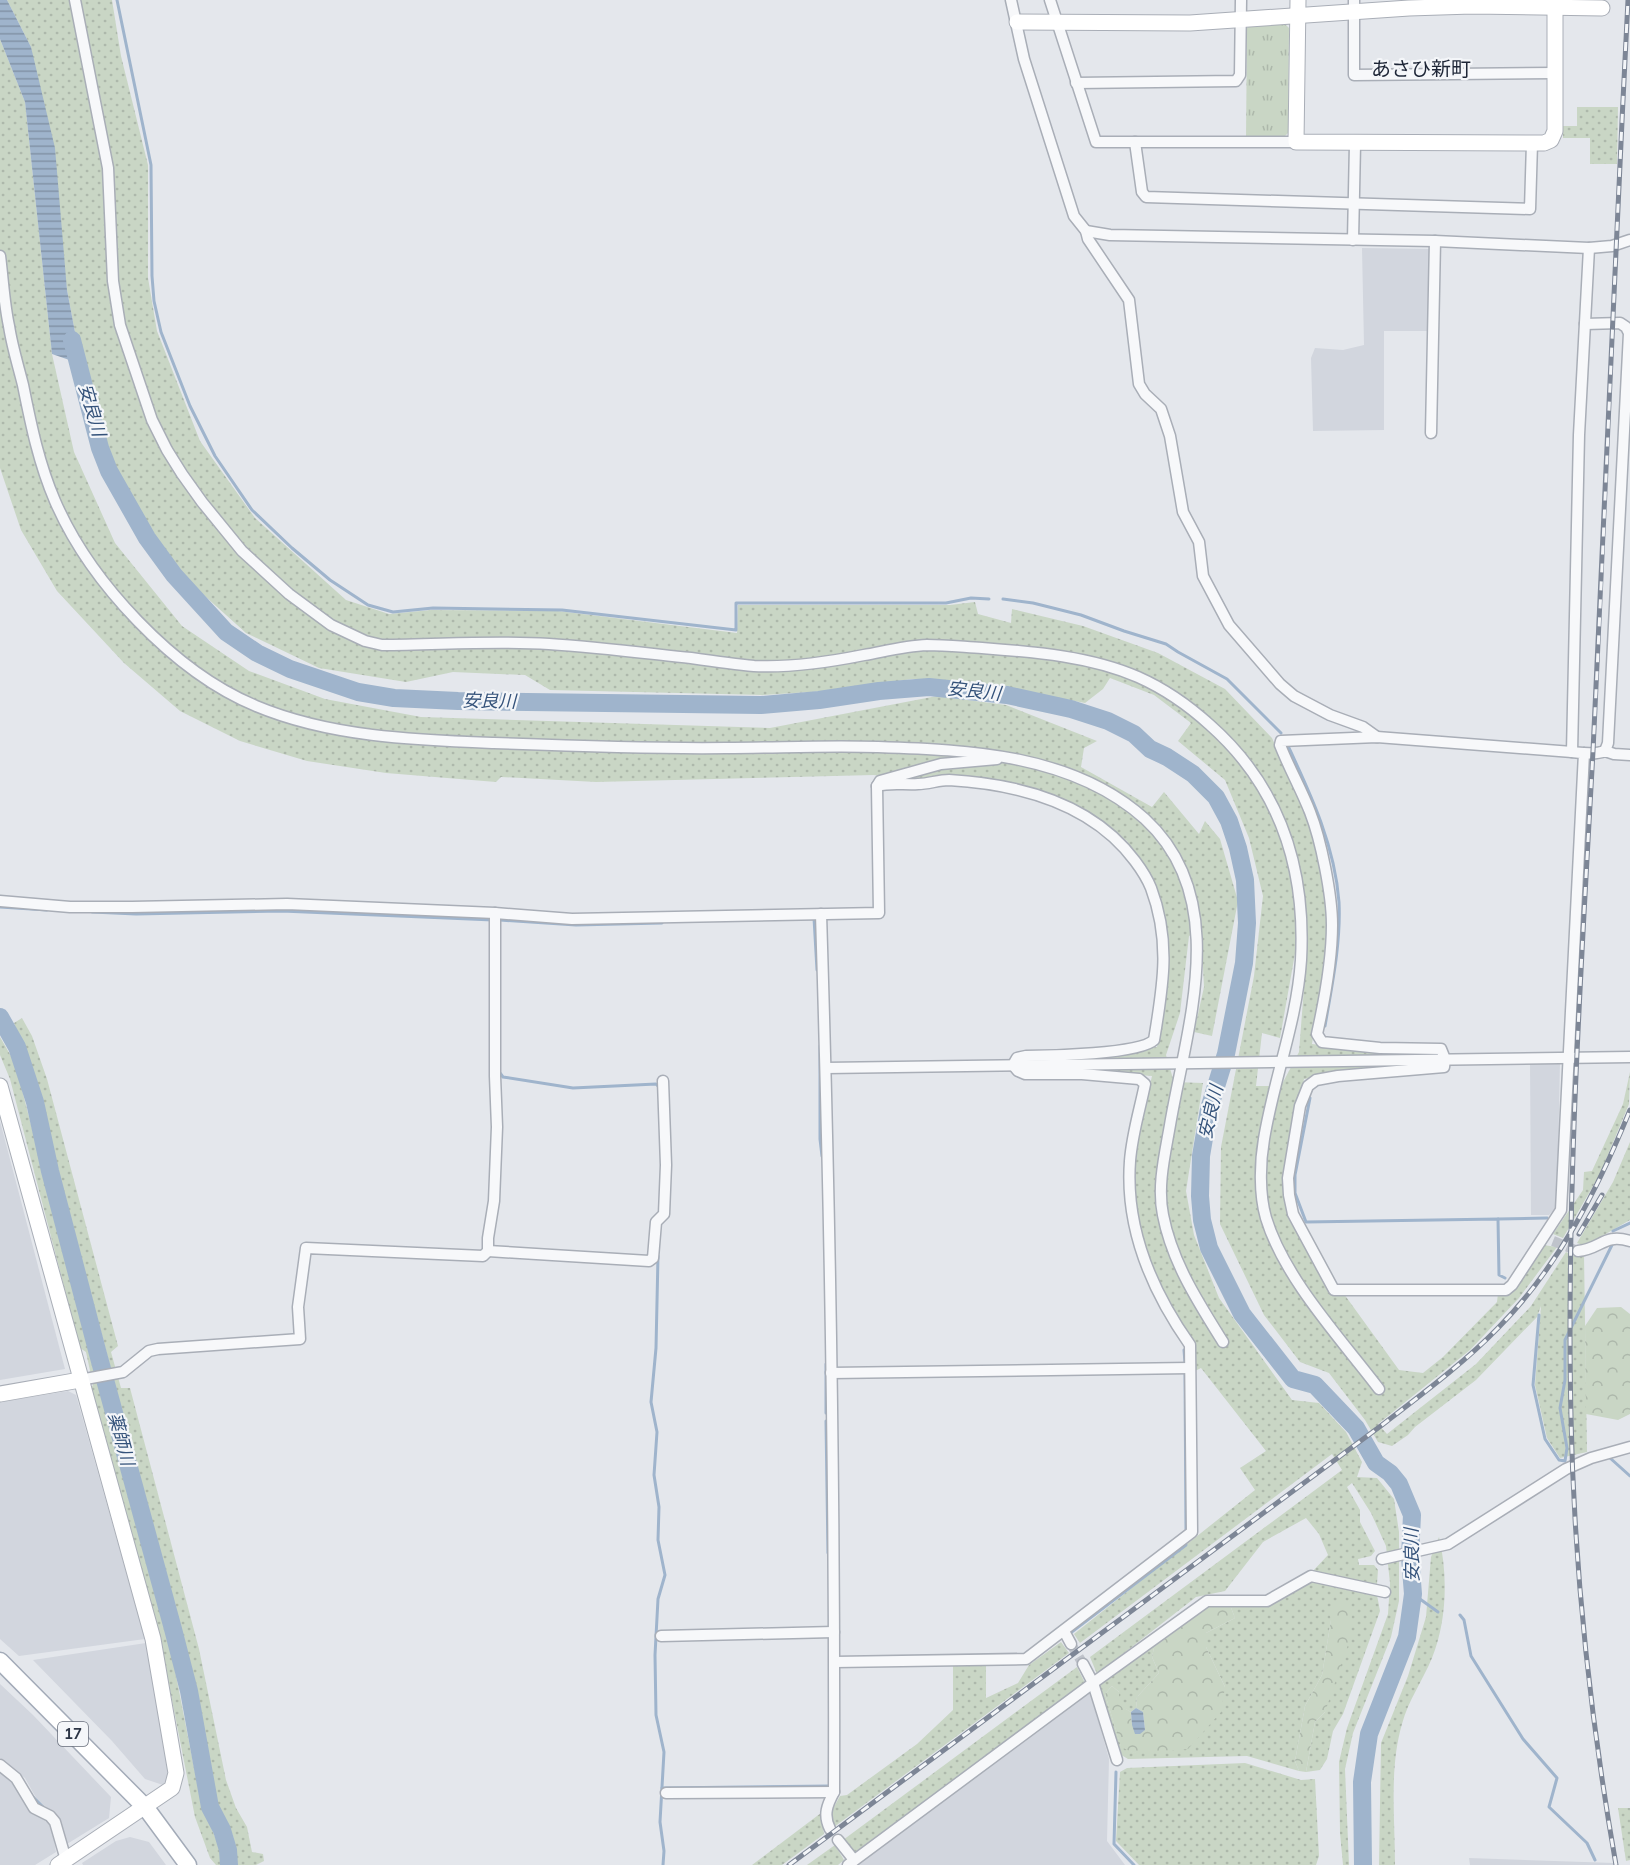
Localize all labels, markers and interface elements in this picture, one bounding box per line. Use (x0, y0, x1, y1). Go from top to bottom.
district label: あさひ新町 (1371, 56, 1471, 81)
water label: 安良川 (74, 381, 112, 441)
water label: 安良川 (946, 676, 1004, 705)
water label: 安良川 (462, 689, 518, 713)
water label: 安良川 (1193, 1081, 1228, 1141)
water label: 薬師川 (103, 1410, 140, 1470)
water label: 安良川 (1399, 1526, 1423, 1582)
road number: 17 (58, 1722, 88, 1746)

